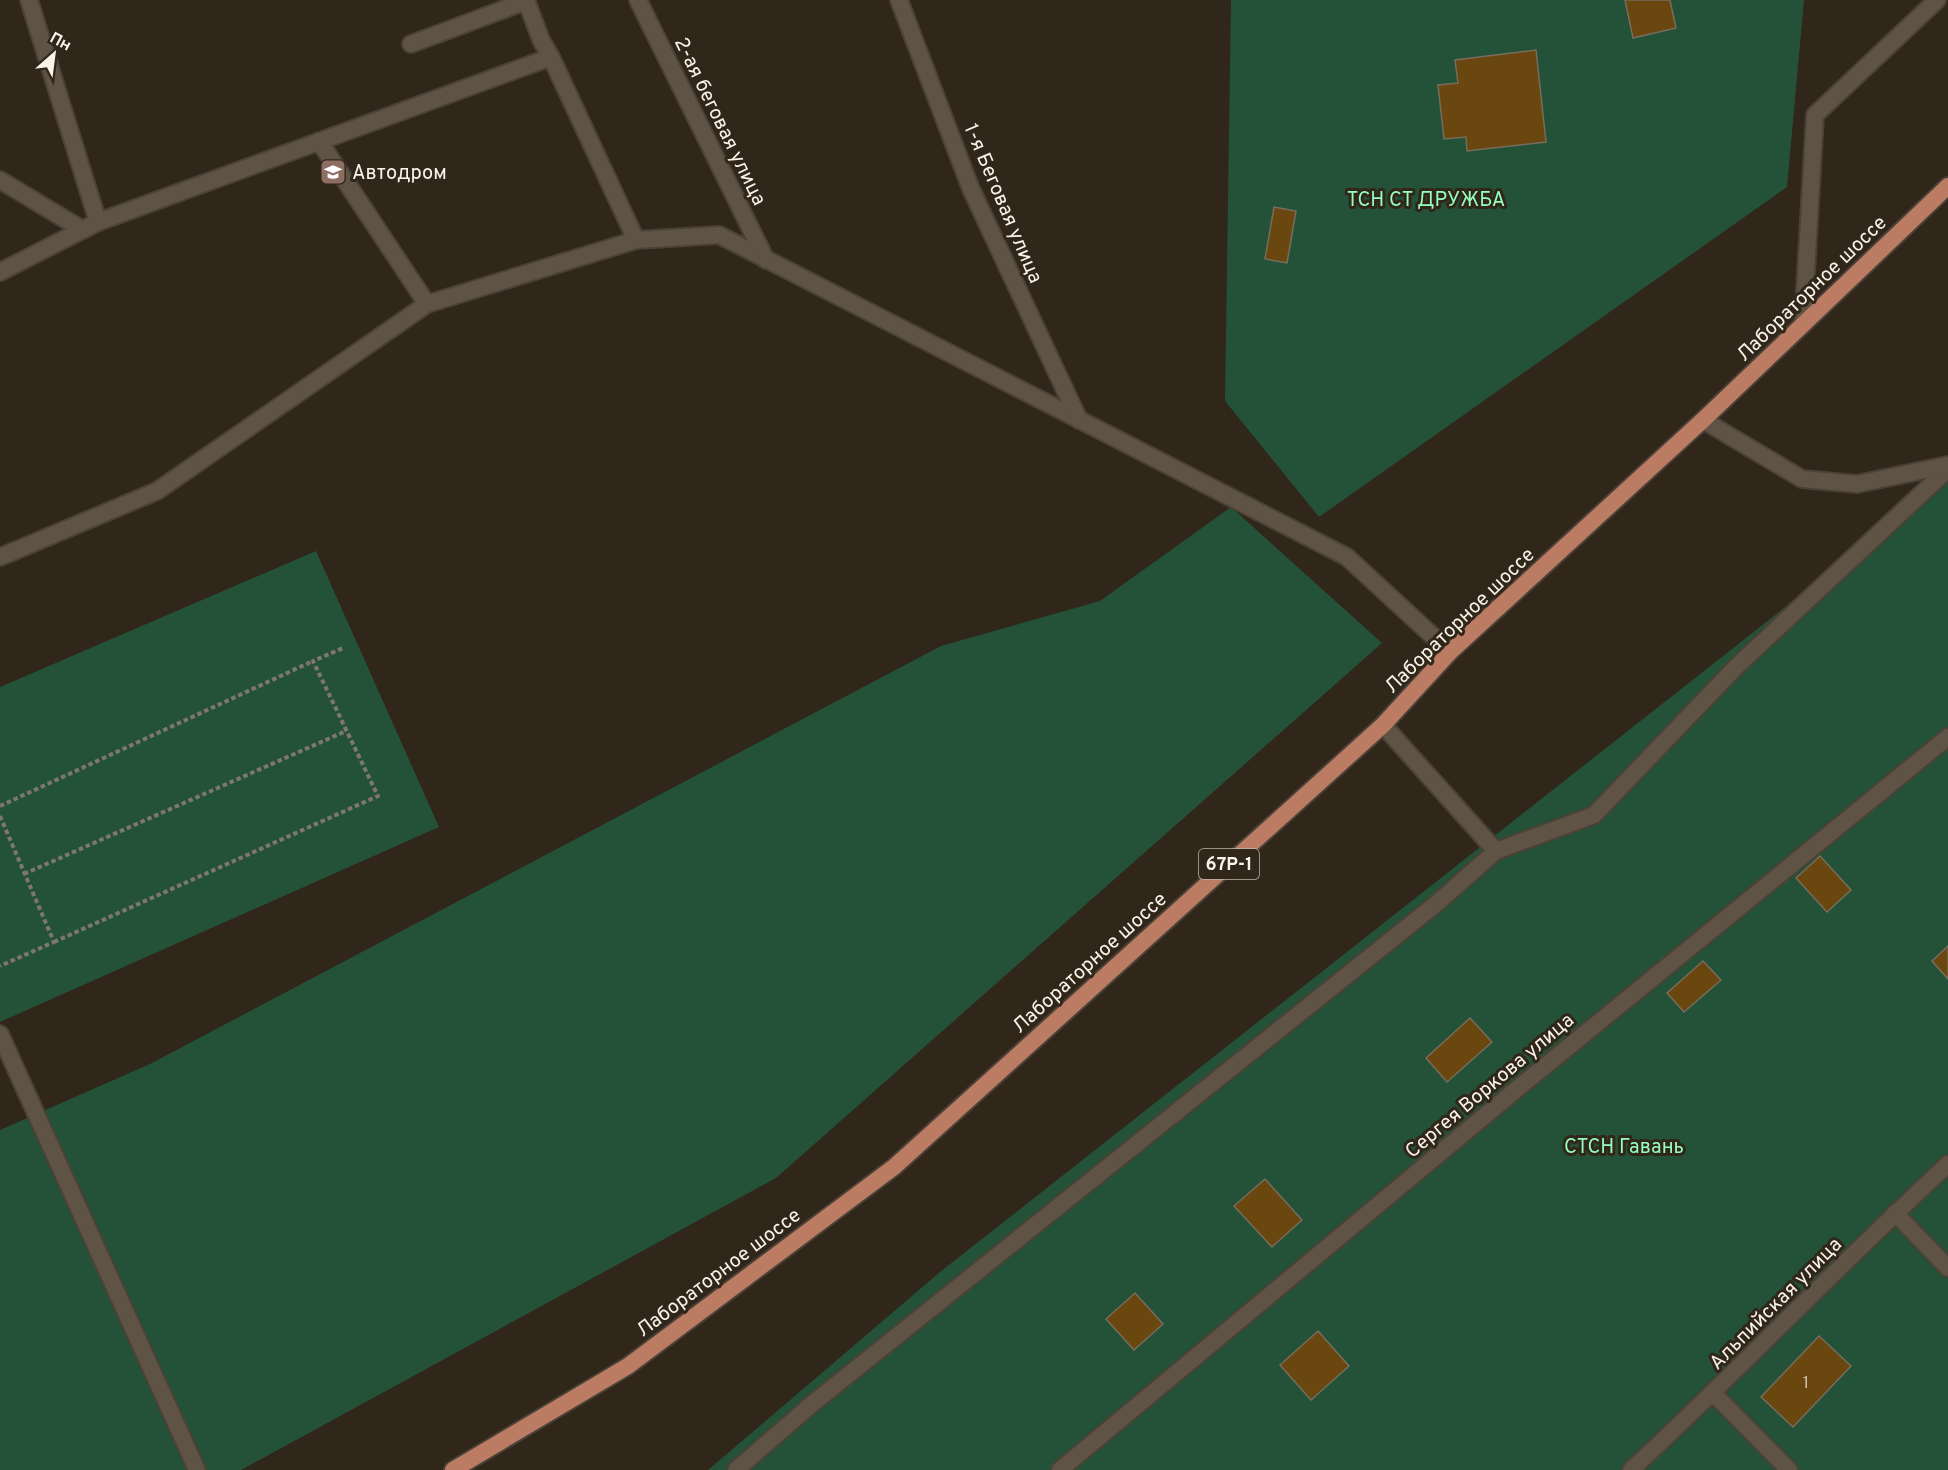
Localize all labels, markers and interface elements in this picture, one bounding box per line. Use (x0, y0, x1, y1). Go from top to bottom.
north arrow (24, 24, 84, 84)
text: Пн (46, 29, 74, 56)
street label: 2-ая беговая улица (667, 33, 771, 210)
street label: 1-я Беговая улица (957, 120, 1048, 288)
school or university icon: Автодром (318, 157, 348, 187)
place label: Автодром (352, 161, 447, 187)
park label: ТСН СТ ДРУЖБА (1347, 188, 1505, 214)
street label: Лабораторное шоссе (1732, 211, 1893, 368)
street label: Лабораторное шоссе (1380, 543, 1541, 700)
road number: 67Р-1 (1199, 849, 1259, 879)
street label: Лабораторное шоссе (1008, 887, 1173, 1040)
street label: Сергея Воркова улица (1400, 1008, 1580, 1165)
park label: СТСН Гавань (1564, 1135, 1684, 1161)
street label: Лабораторное шоссе (632, 1203, 807, 1344)
street label: Альпийская улица (1705, 1233, 1848, 1376)
house number: 1 (1803, 1374, 1809, 1394)

